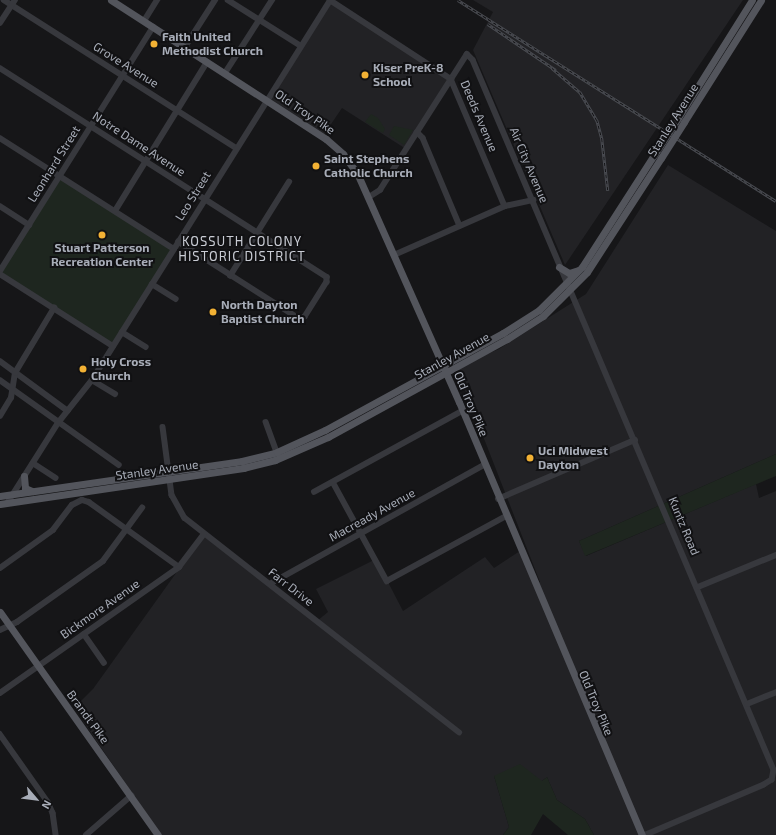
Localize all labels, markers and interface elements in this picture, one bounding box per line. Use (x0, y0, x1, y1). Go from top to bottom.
place label: Faith United Methodist Church (162, 30, 263, 58)
street label: Grove Avenue (91, 39, 161, 91)
marker: Faith United Methodist Church (149, 39, 159, 49)
place label: Kiser PreK-8 School (373, 61, 444, 89)
marker: Kiser PreK-8 School (360, 70, 370, 80)
street label: Deeds Avenue (457, 78, 501, 154)
street label: Stanley Avenue (645, 81, 701, 159)
street label: Old Troy Pike (272, 87, 338, 137)
street label: Notre Dame Avenue (90, 109, 188, 179)
street label: Leonhard Street (25, 123, 83, 205)
street label: Air City Avenue (506, 125, 552, 205)
place label: Saint Stephens Catholic Church (324, 152, 413, 180)
marker: Saint Stephens Catholic Church (311, 161, 321, 171)
street label: Leo Street (172, 169, 214, 223)
marker: Stuart Patterson Recreation Center (97, 230, 107, 240)
district label: KOSSUTH COLONY HISTORIC DISTRICT (178, 234, 306, 265)
place label: Stuart Patterson Recreation Center (51, 241, 153, 269)
place label: North Dayton Baptist Church (221, 298, 305, 326)
marker: North Dayton Baptist Church (208, 307, 218, 317)
street label: Stanley Avenue (412, 329, 492, 383)
place label: Holy Cross Church (91, 355, 151, 383)
marker: Holy Cross Church (78, 364, 88, 374)
street label: Old Troy Pike (451, 369, 491, 439)
place label: Uci Midwest Dayton (538, 444, 608, 472)
marker: Uci Midwest Dayton (525, 453, 535, 463)
street label: Stanley Avenue (114, 457, 200, 483)
street label: Macready Avenue (326, 485, 418, 545)
street label: Kuntz Road (665, 495, 703, 557)
street label: Farr Drive (265, 565, 317, 609)
street label: Bickmore Avenue (57, 576, 143, 642)
street label: Old Troy Pike (576, 668, 616, 738)
street label: Brandt Pike (64, 688, 112, 746)
north arrow (16, 779, 56, 819)
text: N (39, 798, 55, 811)

